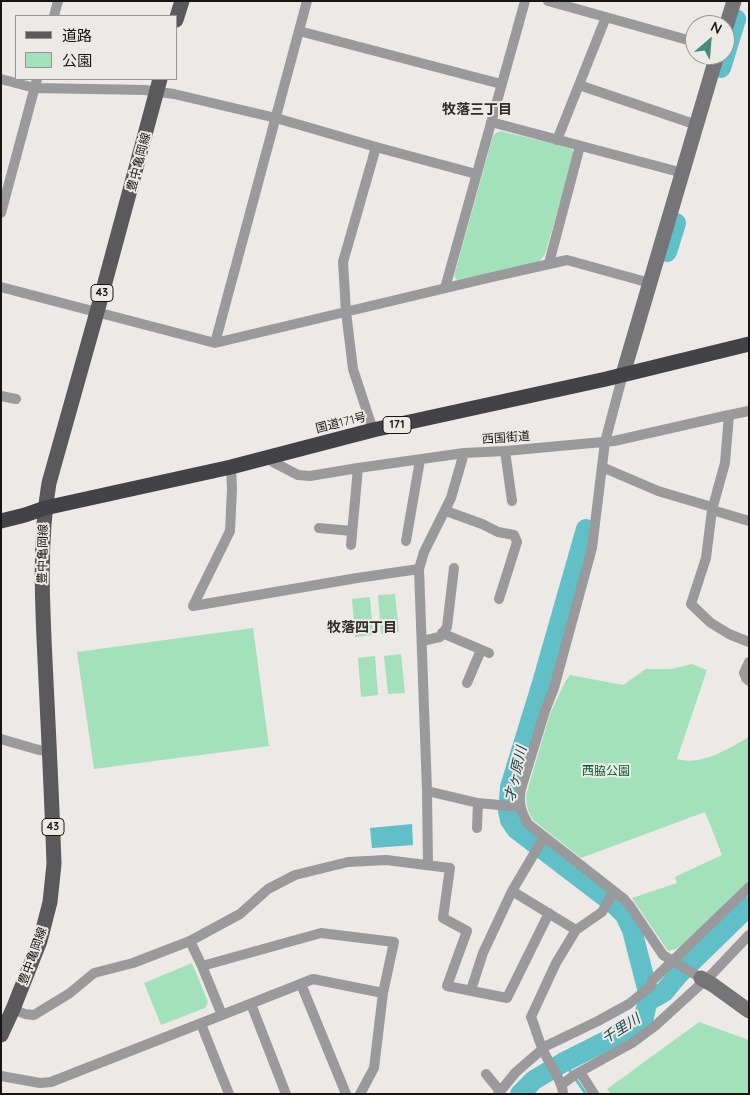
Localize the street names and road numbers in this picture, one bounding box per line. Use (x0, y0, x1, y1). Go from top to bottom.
street label: 豊中亀岡線 (124, 131, 154, 193)
road number: 43 (91, 284, 113, 302)
street label: 国道171号 (314, 410, 368, 436)
road number: 171 (383, 416, 411, 434)
street label: 西国街道 (482, 429, 530, 447)
street label: 豊中亀岡線 (35, 524, 51, 584)
road number: 43 (42, 819, 64, 836)
street label: 豊中亀岡線 (16, 925, 50, 987)

